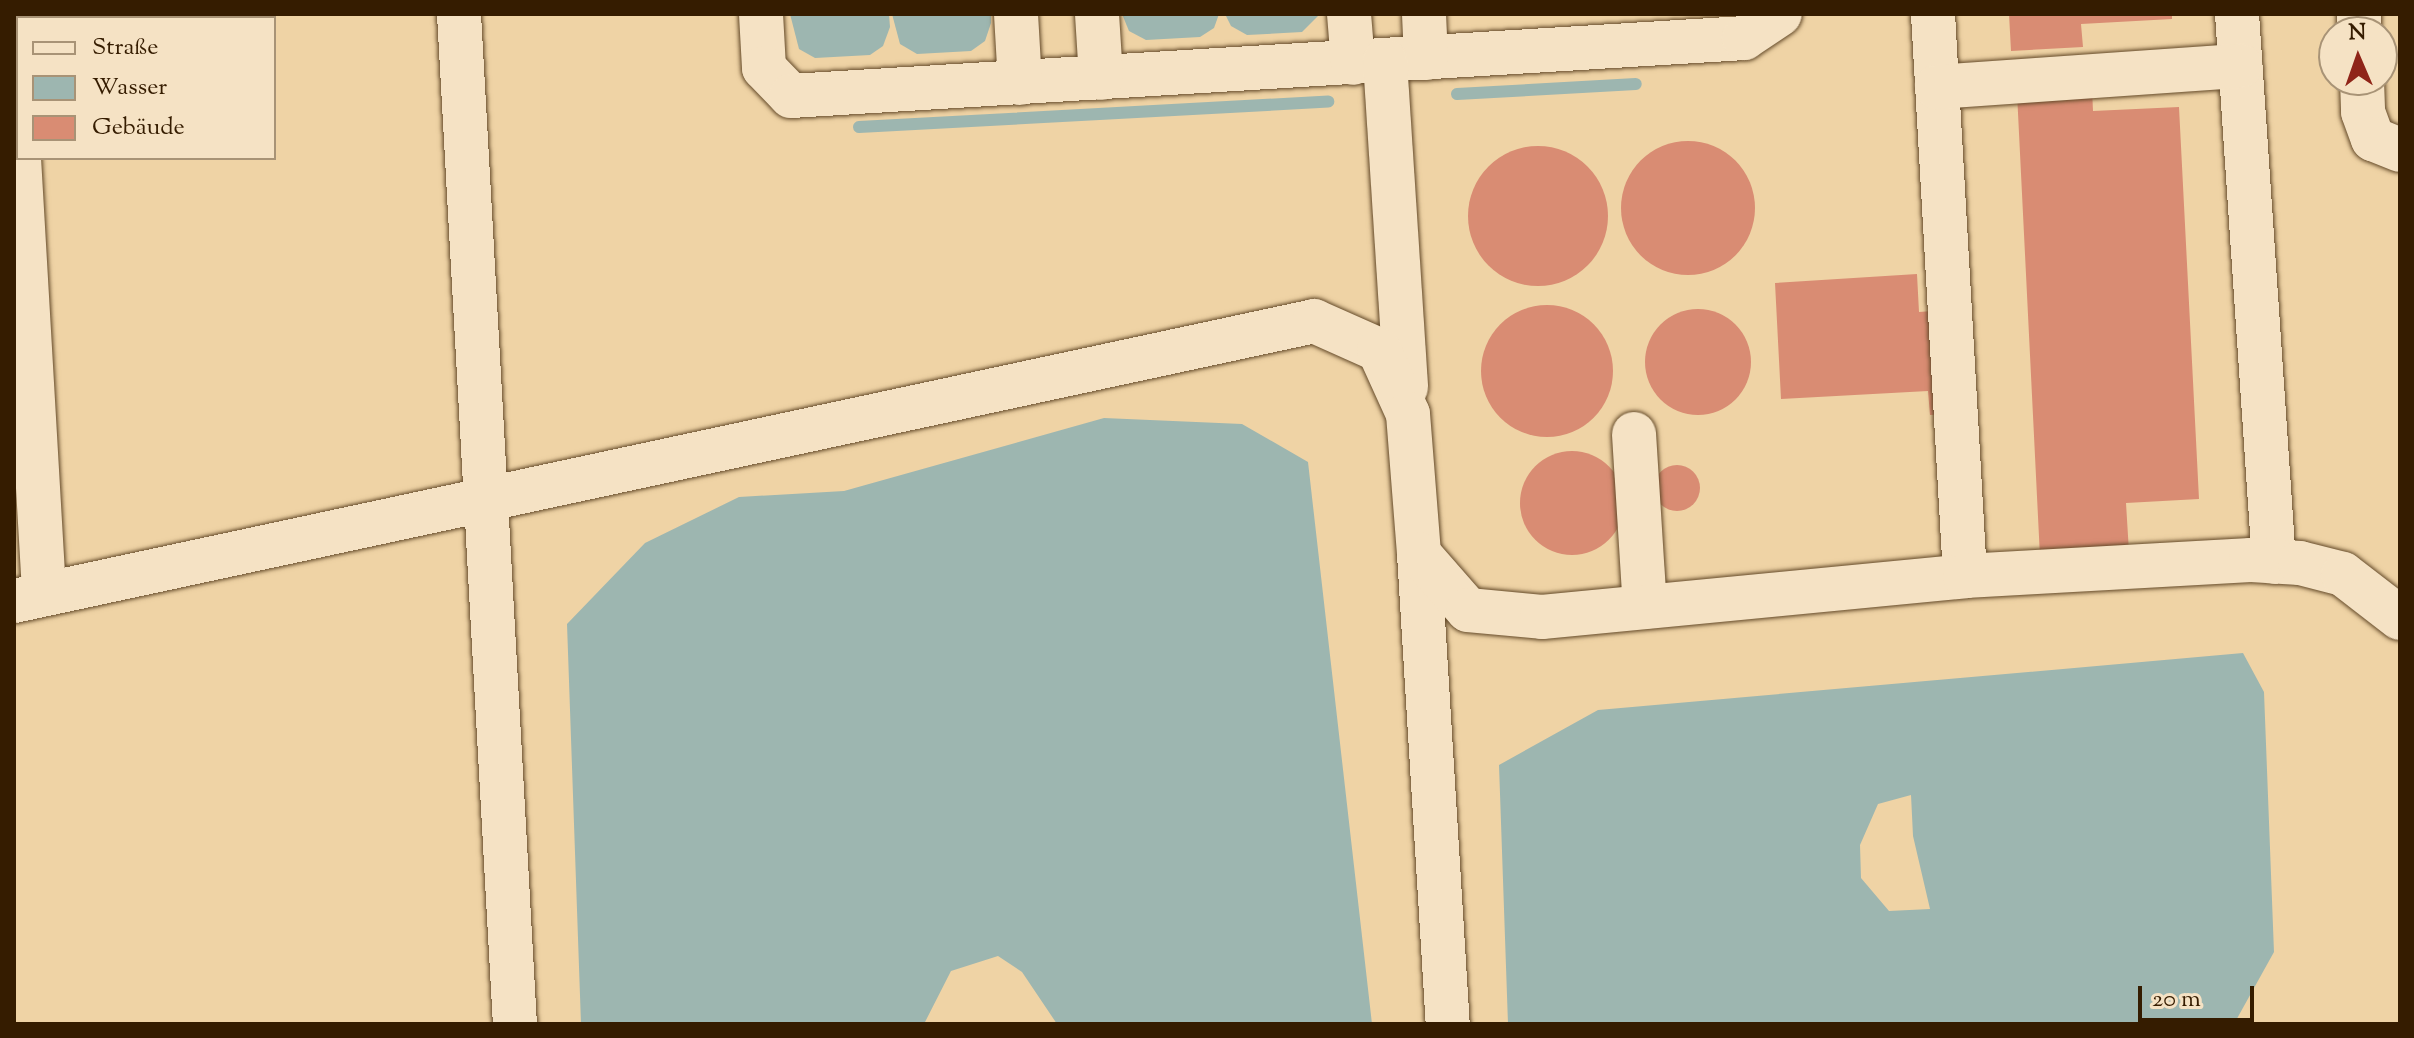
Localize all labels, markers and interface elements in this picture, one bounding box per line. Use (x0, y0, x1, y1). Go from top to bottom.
legend (16, 16, 276, 160)
north arrow (2318, 16, 2398, 96)
text: N (2348, 18, 2367, 50)
text: Straße (92, 31, 158, 65)
text: Wasser (92, 71, 167, 105)
text: Gebäude (92, 111, 185, 145)
scale bar (2142, 970, 2258, 1020)
text: 20 m (2152, 983, 2201, 1017)

